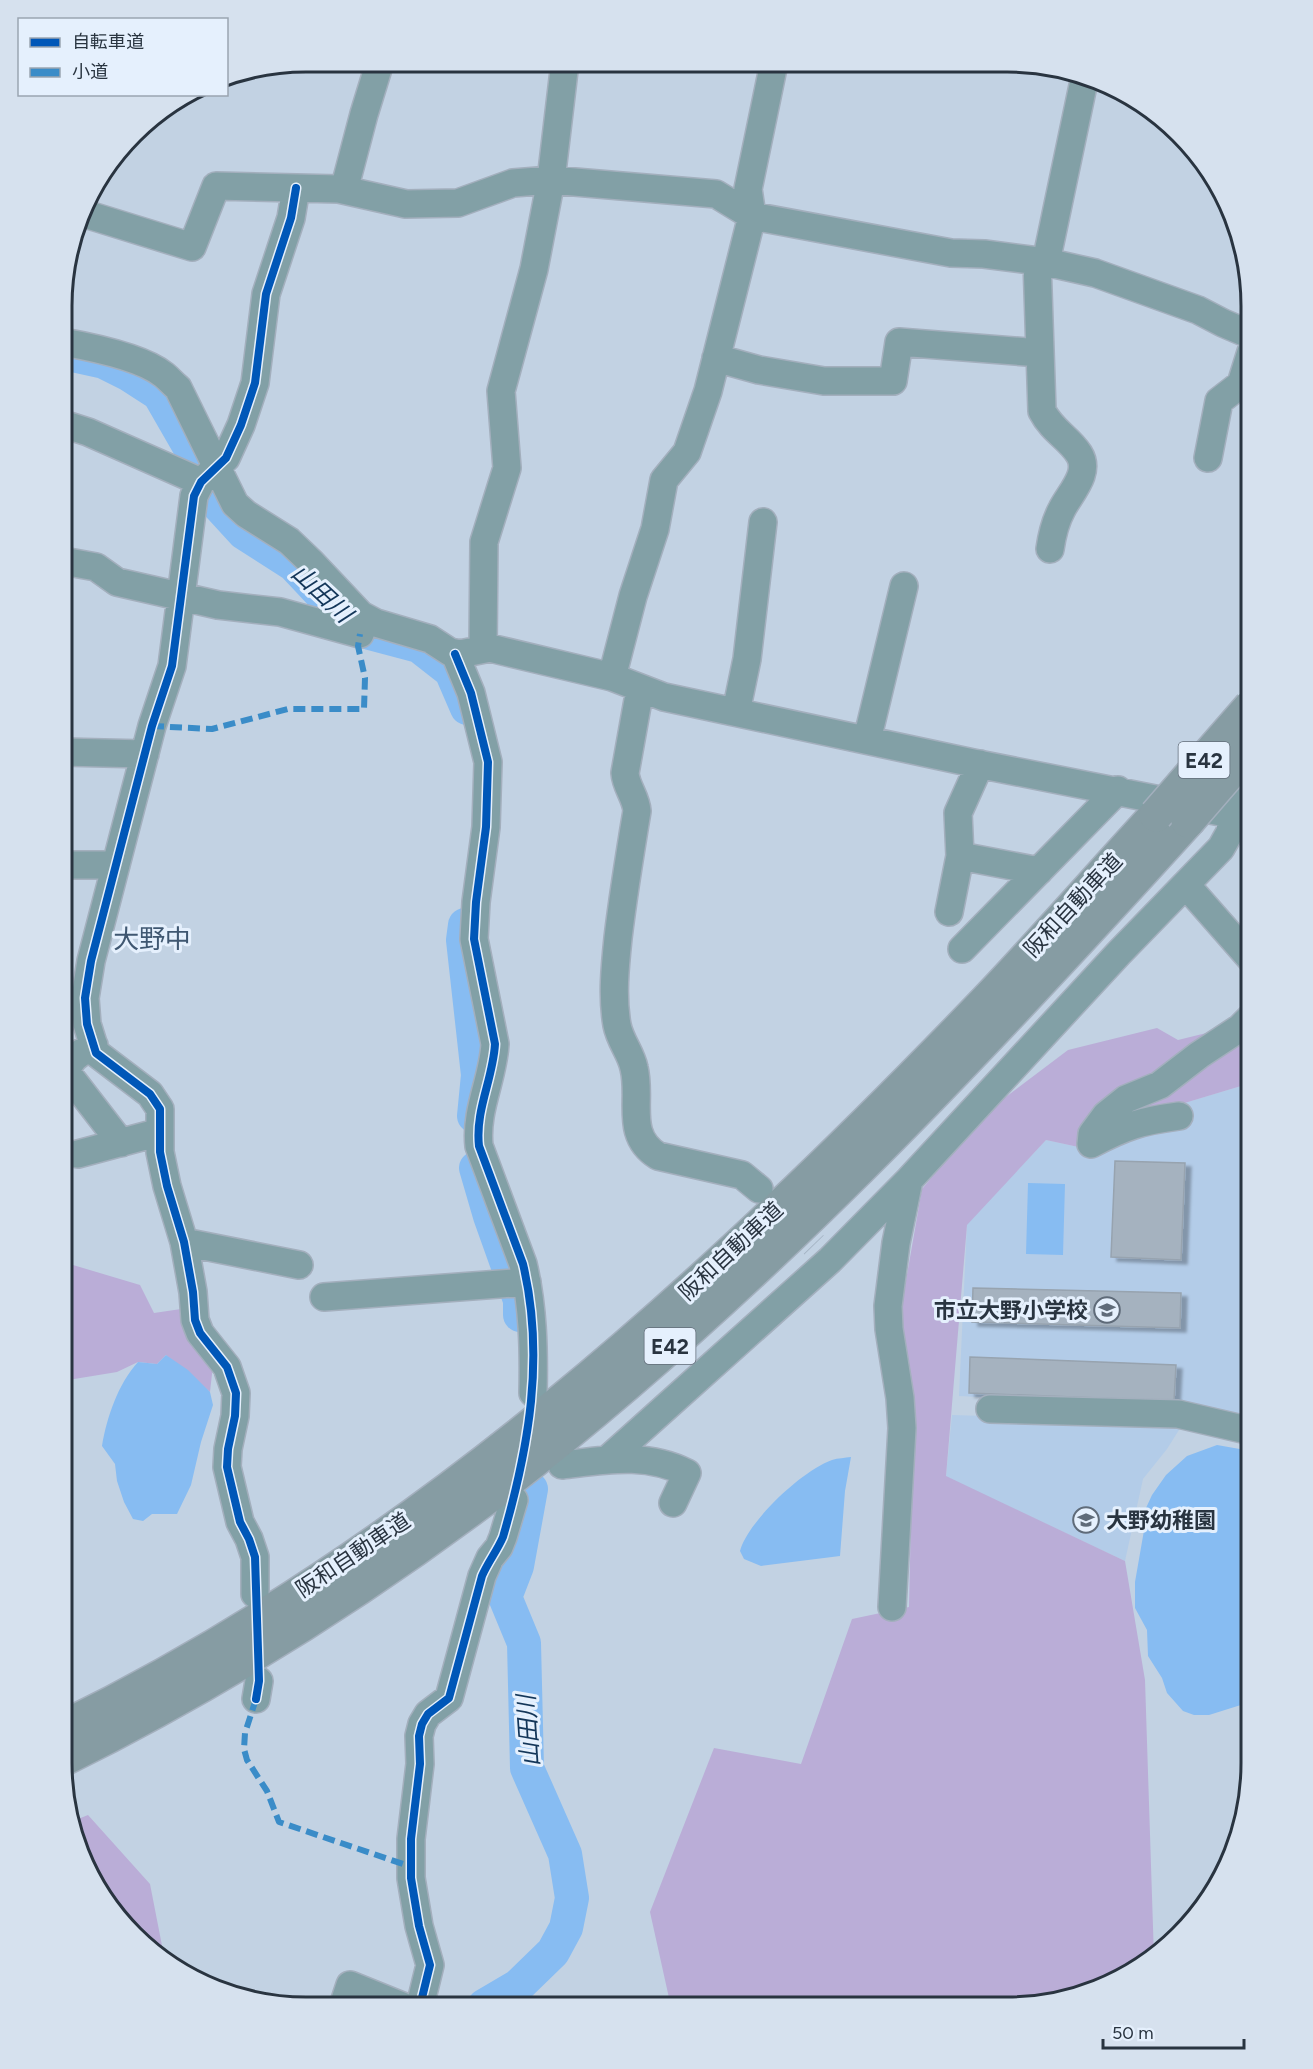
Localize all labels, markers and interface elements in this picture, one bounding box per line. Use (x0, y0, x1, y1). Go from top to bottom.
legend (18, 18, 228, 96)
text: 自転車道 (72, 31, 144, 53)
text: 小道 (72, 61, 108, 83)
water label: 山田川 (286, 558, 360, 630)
road number: E42 (1178, 742, 1230, 778)
street label: 阪和自動車道 (1018, 848, 1128, 962)
district label: 大野中 (113, 923, 191, 955)
street label: 阪和自動車道 (674, 1196, 788, 1306)
school or university icon: 市立大野小学校 (1092, 1295, 1122, 1325)
place label: 市立大野小学校 (934, 1297, 1088, 1324)
road number: E42 (644, 1328, 696, 1364)
school or university icon: 大野幼稚園 (1071, 1505, 1101, 1535)
street label: 阪和自動車道 (291, 1507, 415, 1603)
place label: 大野幼稚園 (1106, 1507, 1216, 1534)
water label: 山田川 (511, 1691, 545, 1768)
scale bar (1103, 2012, 1244, 2050)
text: 50 m (1112, 2022, 1154, 2044)

